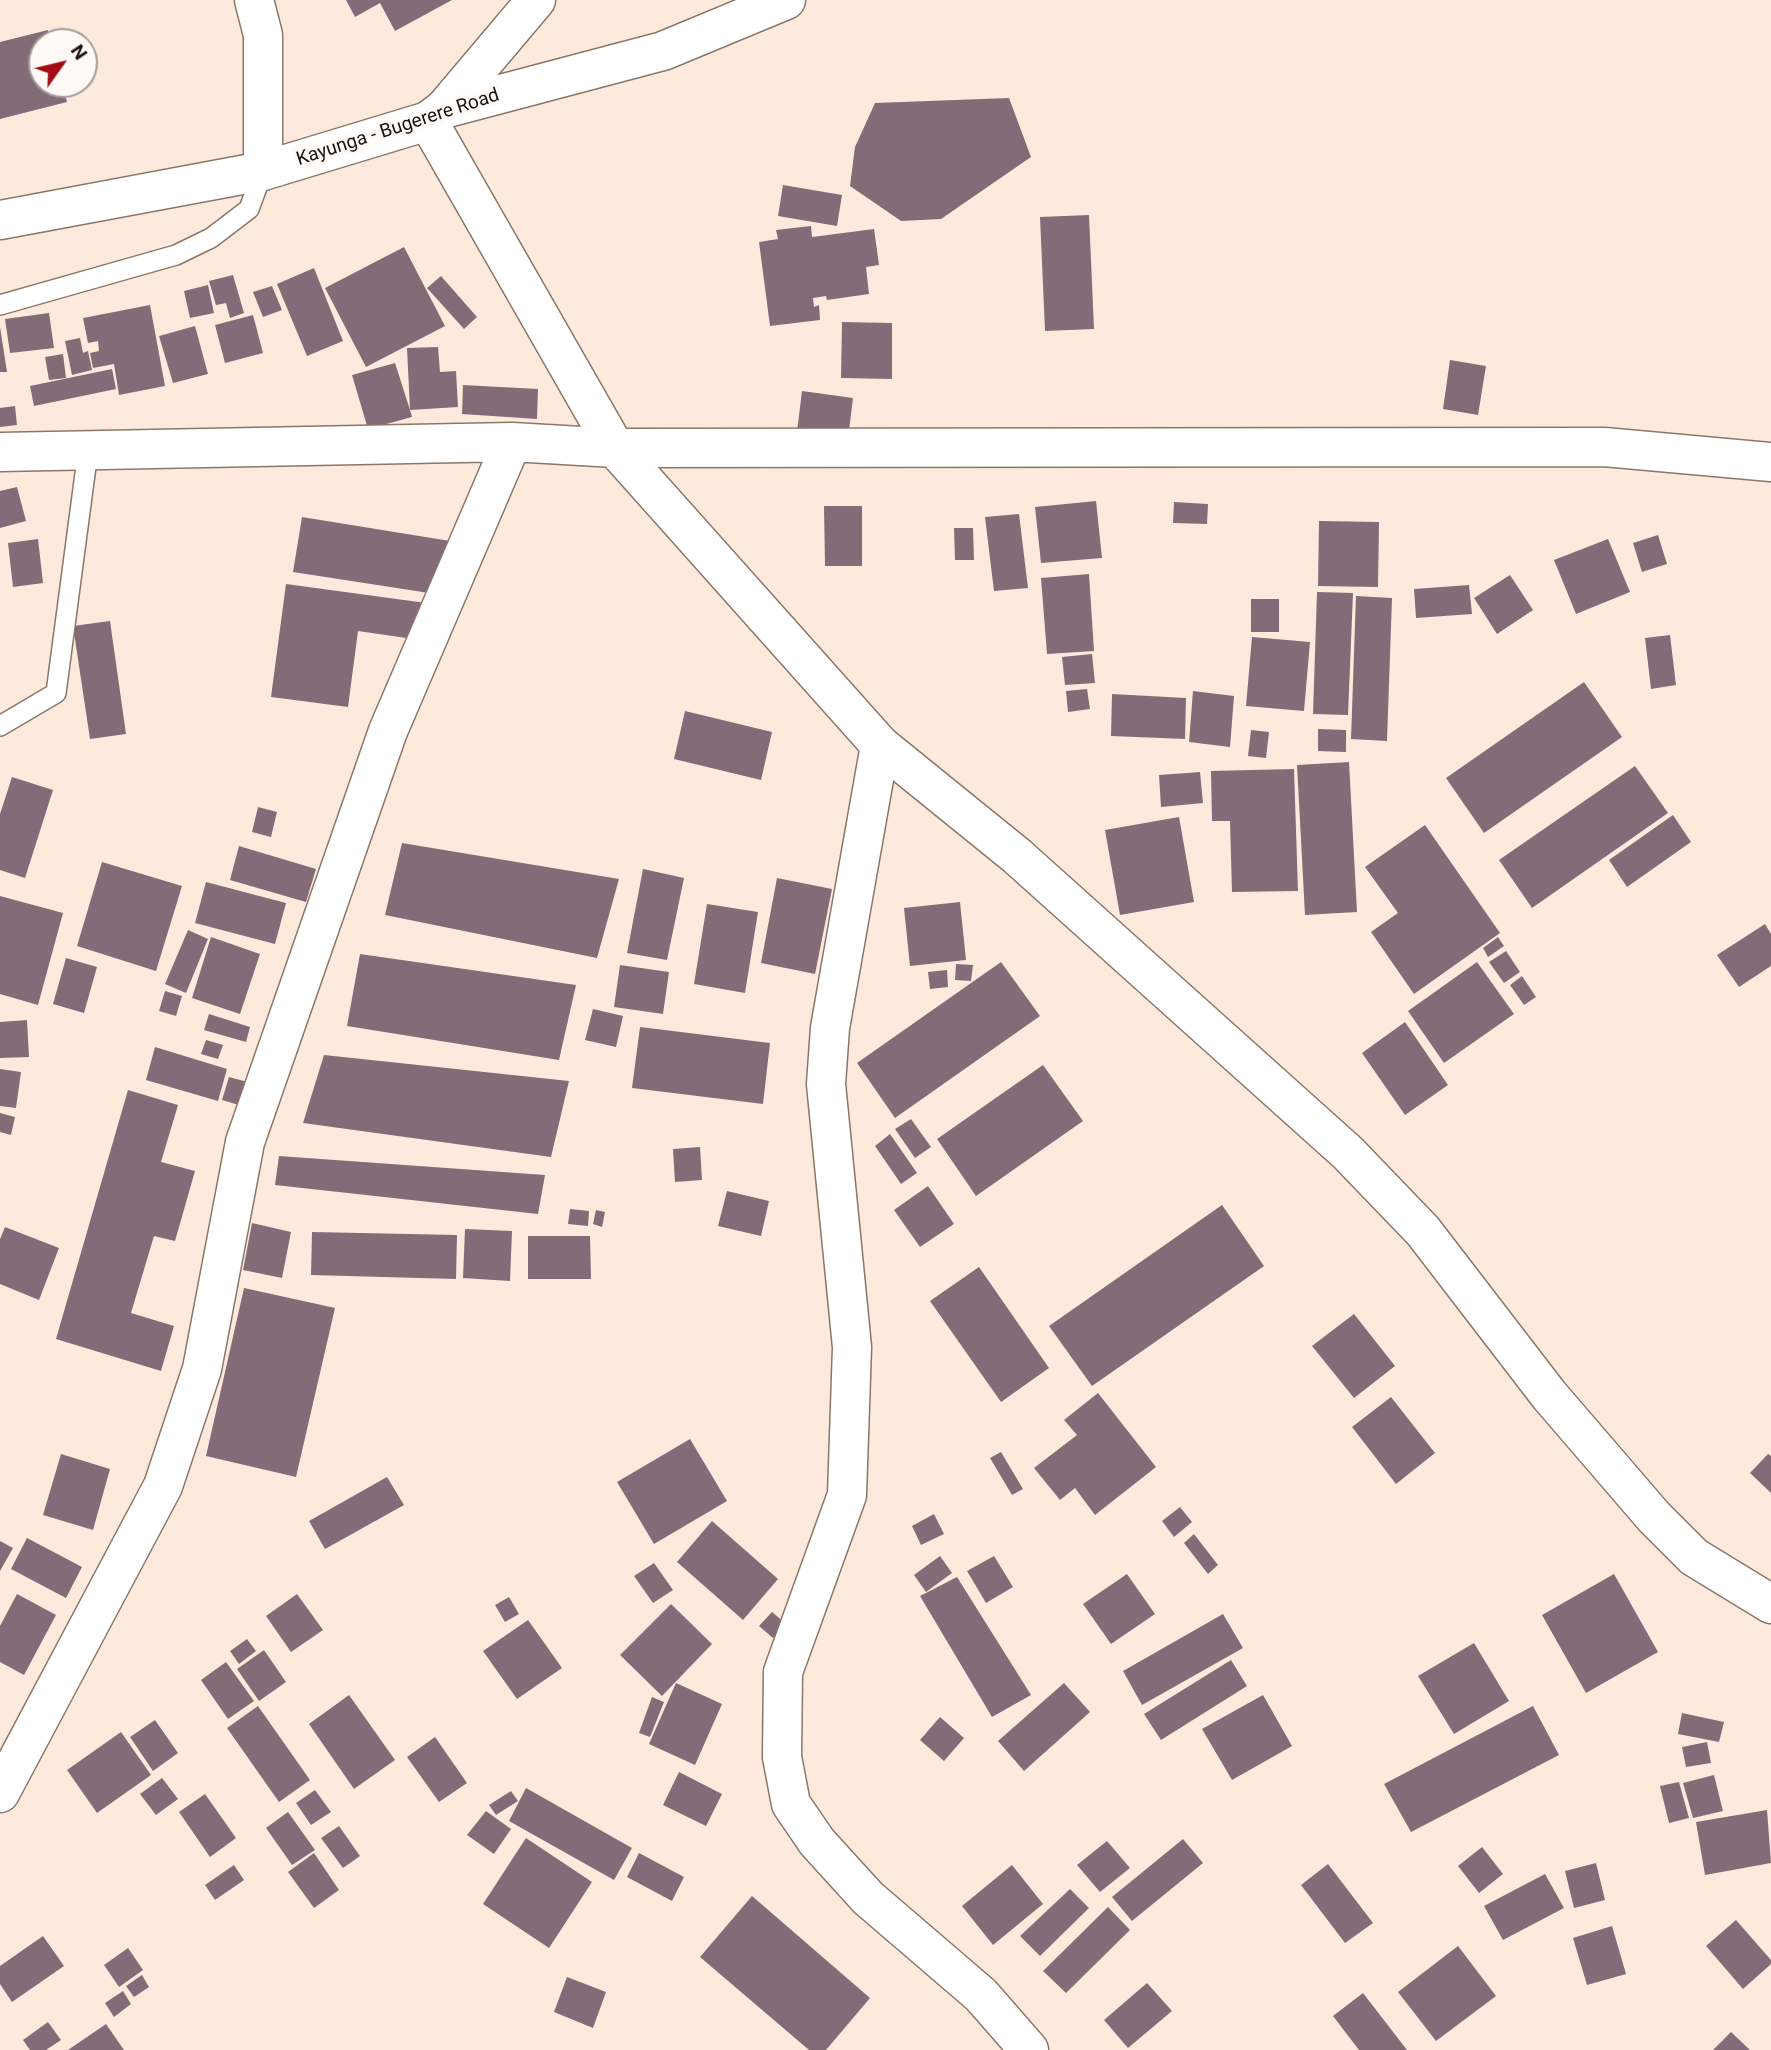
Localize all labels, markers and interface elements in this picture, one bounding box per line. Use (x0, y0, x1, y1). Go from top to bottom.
north arrow (28, 28, 98, 98)
text: N (66, 40, 92, 64)
street label: Kayunga - Bugerere Road (294, 84, 502, 172)

